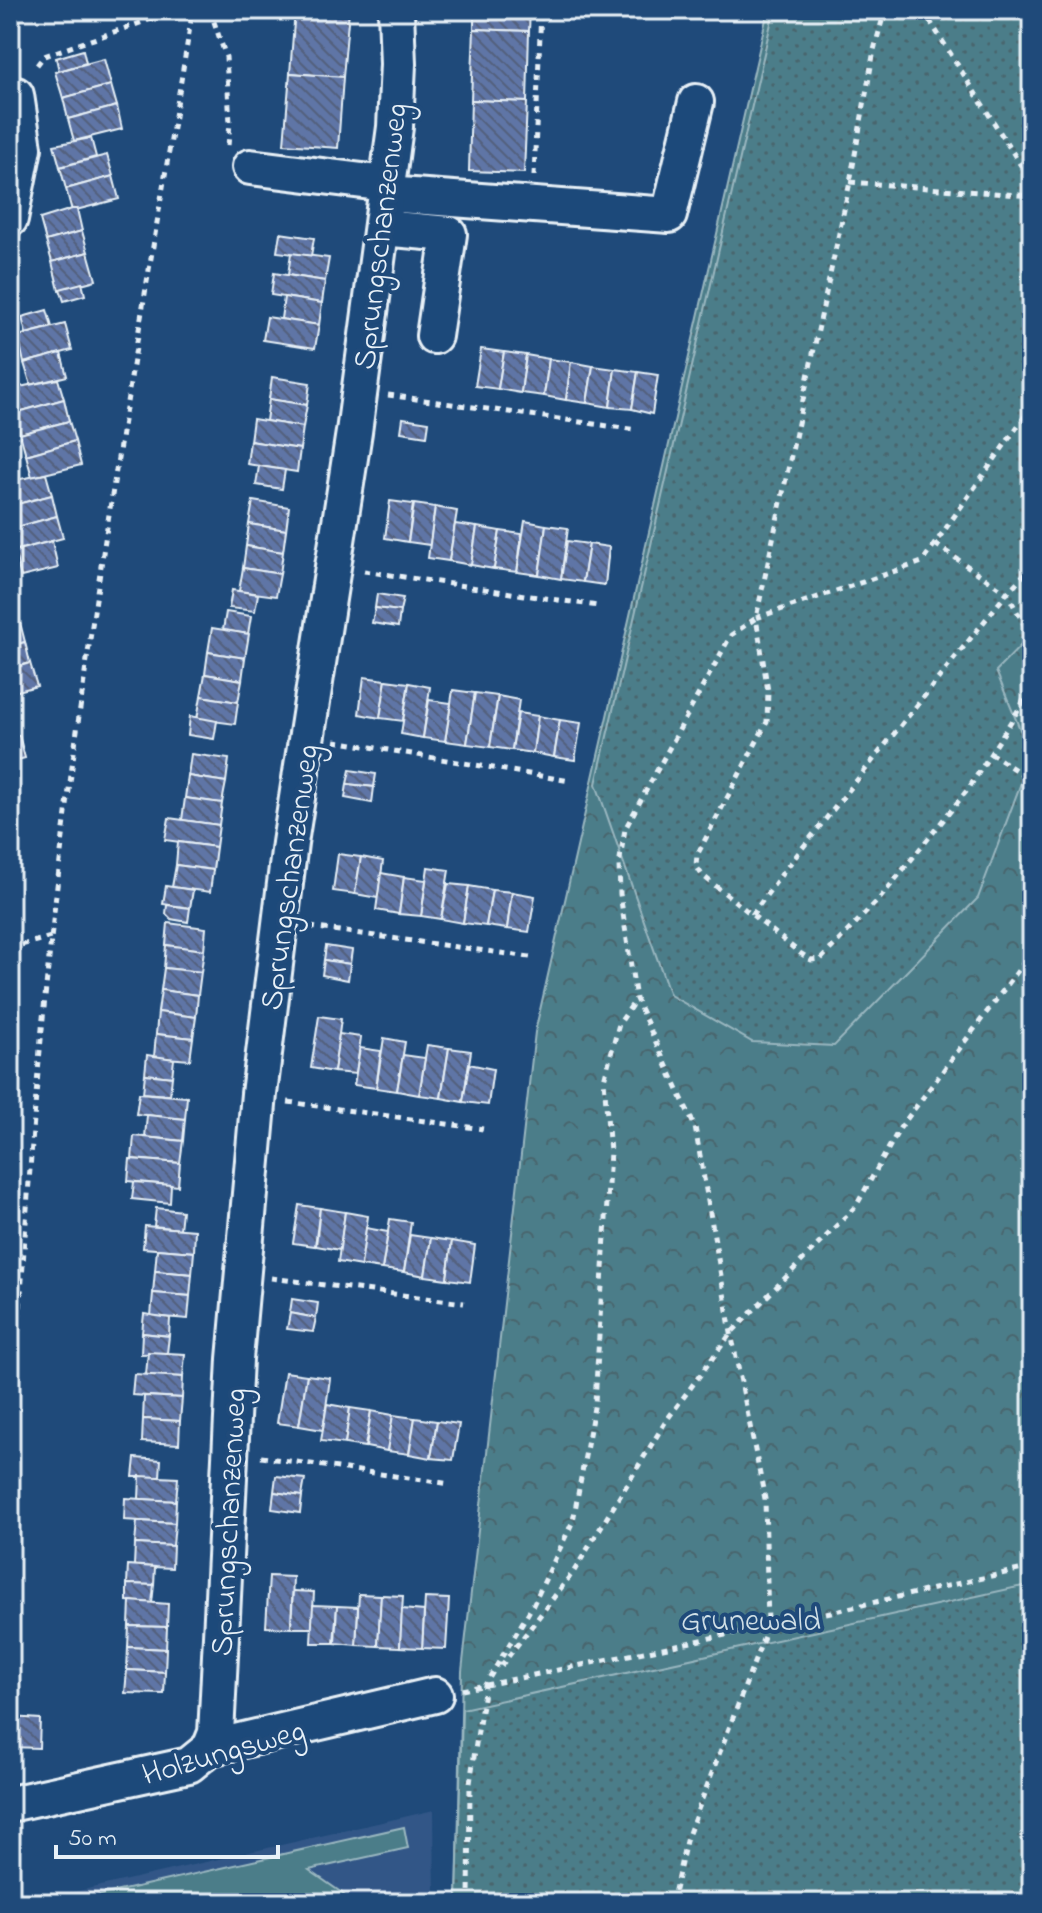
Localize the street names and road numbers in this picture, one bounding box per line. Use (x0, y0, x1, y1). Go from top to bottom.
street label: Sprungschanzenweg (343, 100, 422, 372)
street label: Sprungschanzenweg (250, 741, 333, 1014)
street label: Sprungschanzenweg (200, 1387, 261, 1657)
street label: Holzungsweg (137, 1709, 311, 1800)

